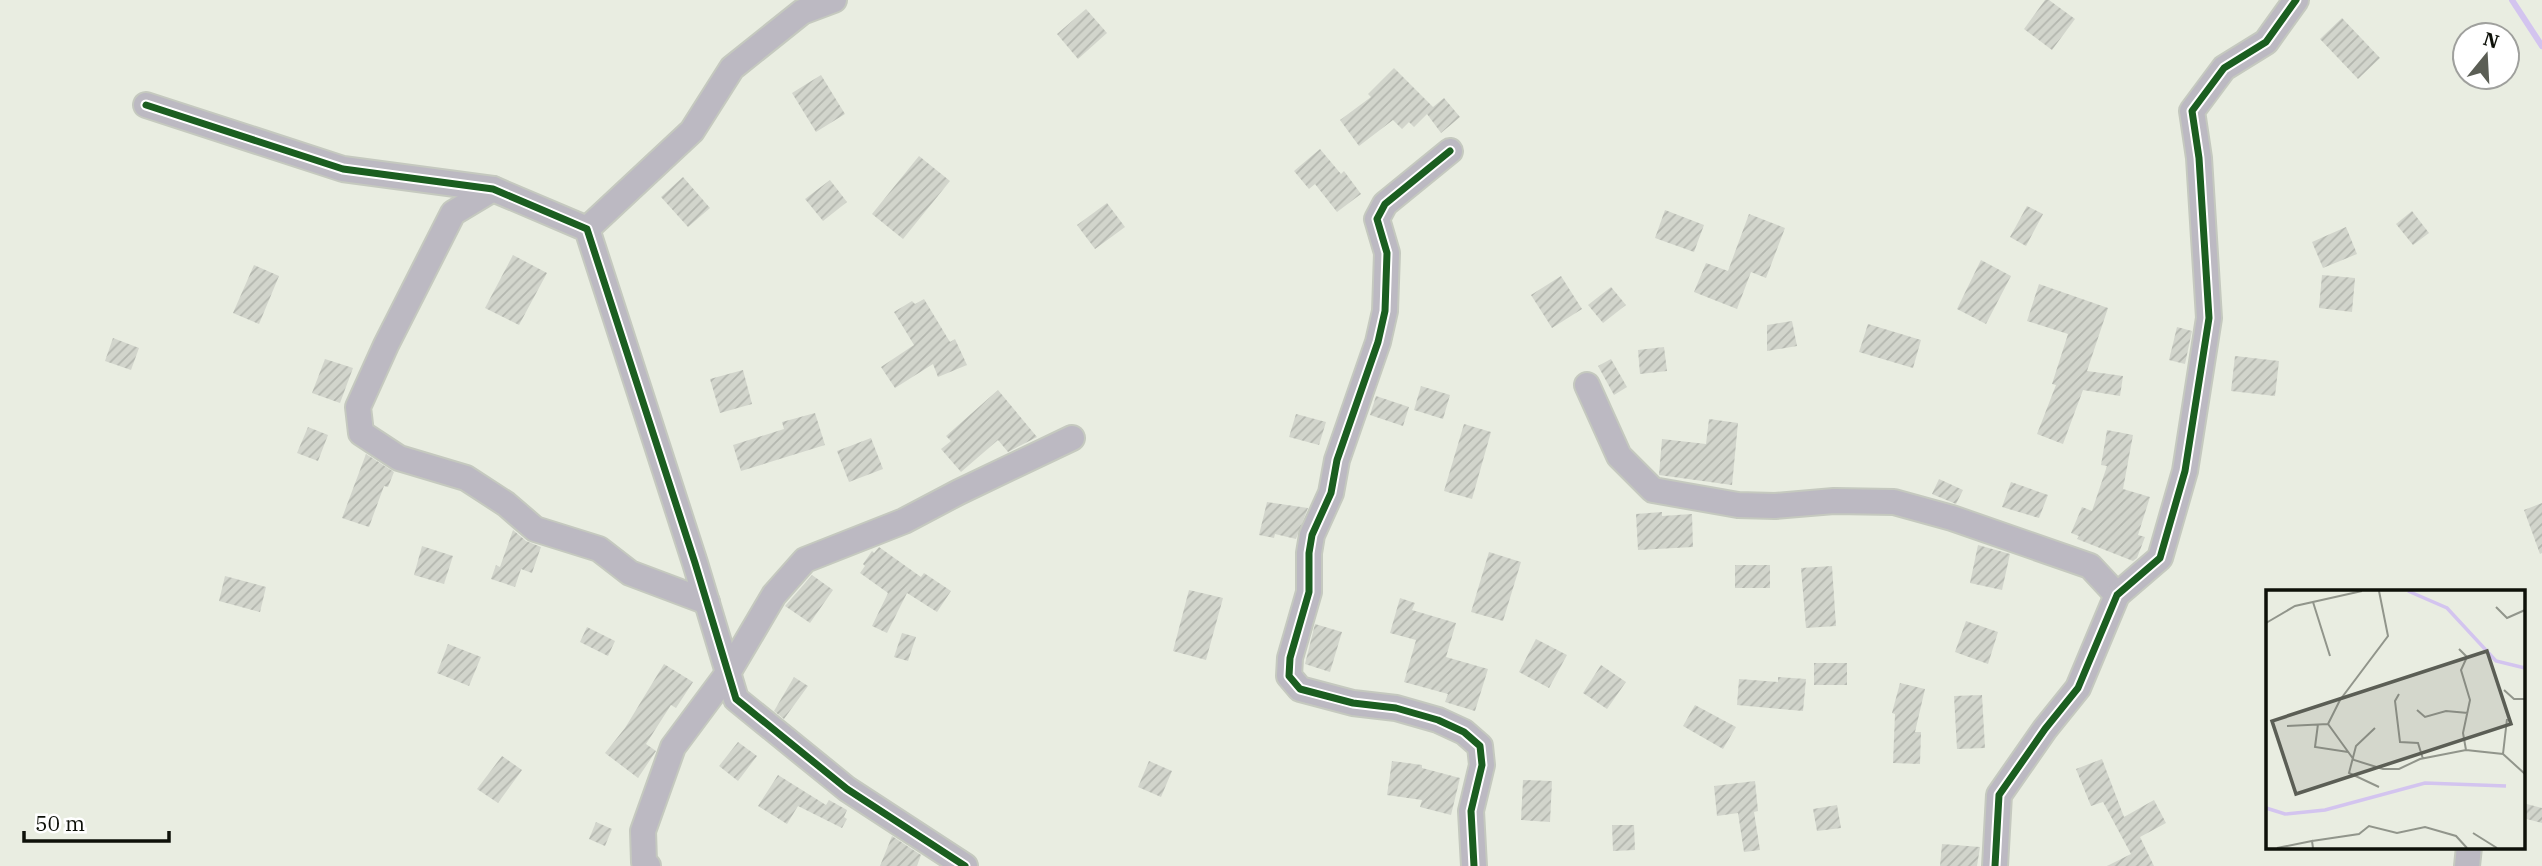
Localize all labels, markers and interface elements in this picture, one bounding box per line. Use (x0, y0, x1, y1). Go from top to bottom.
north arrow (2451, 21, 2521, 91)
text: N (2480, 26, 2502, 54)
inset map (2266, 590, 2524, 848)
scale bar (24, 800, 170, 844)
text: 50 m (35, 809, 85, 837)

